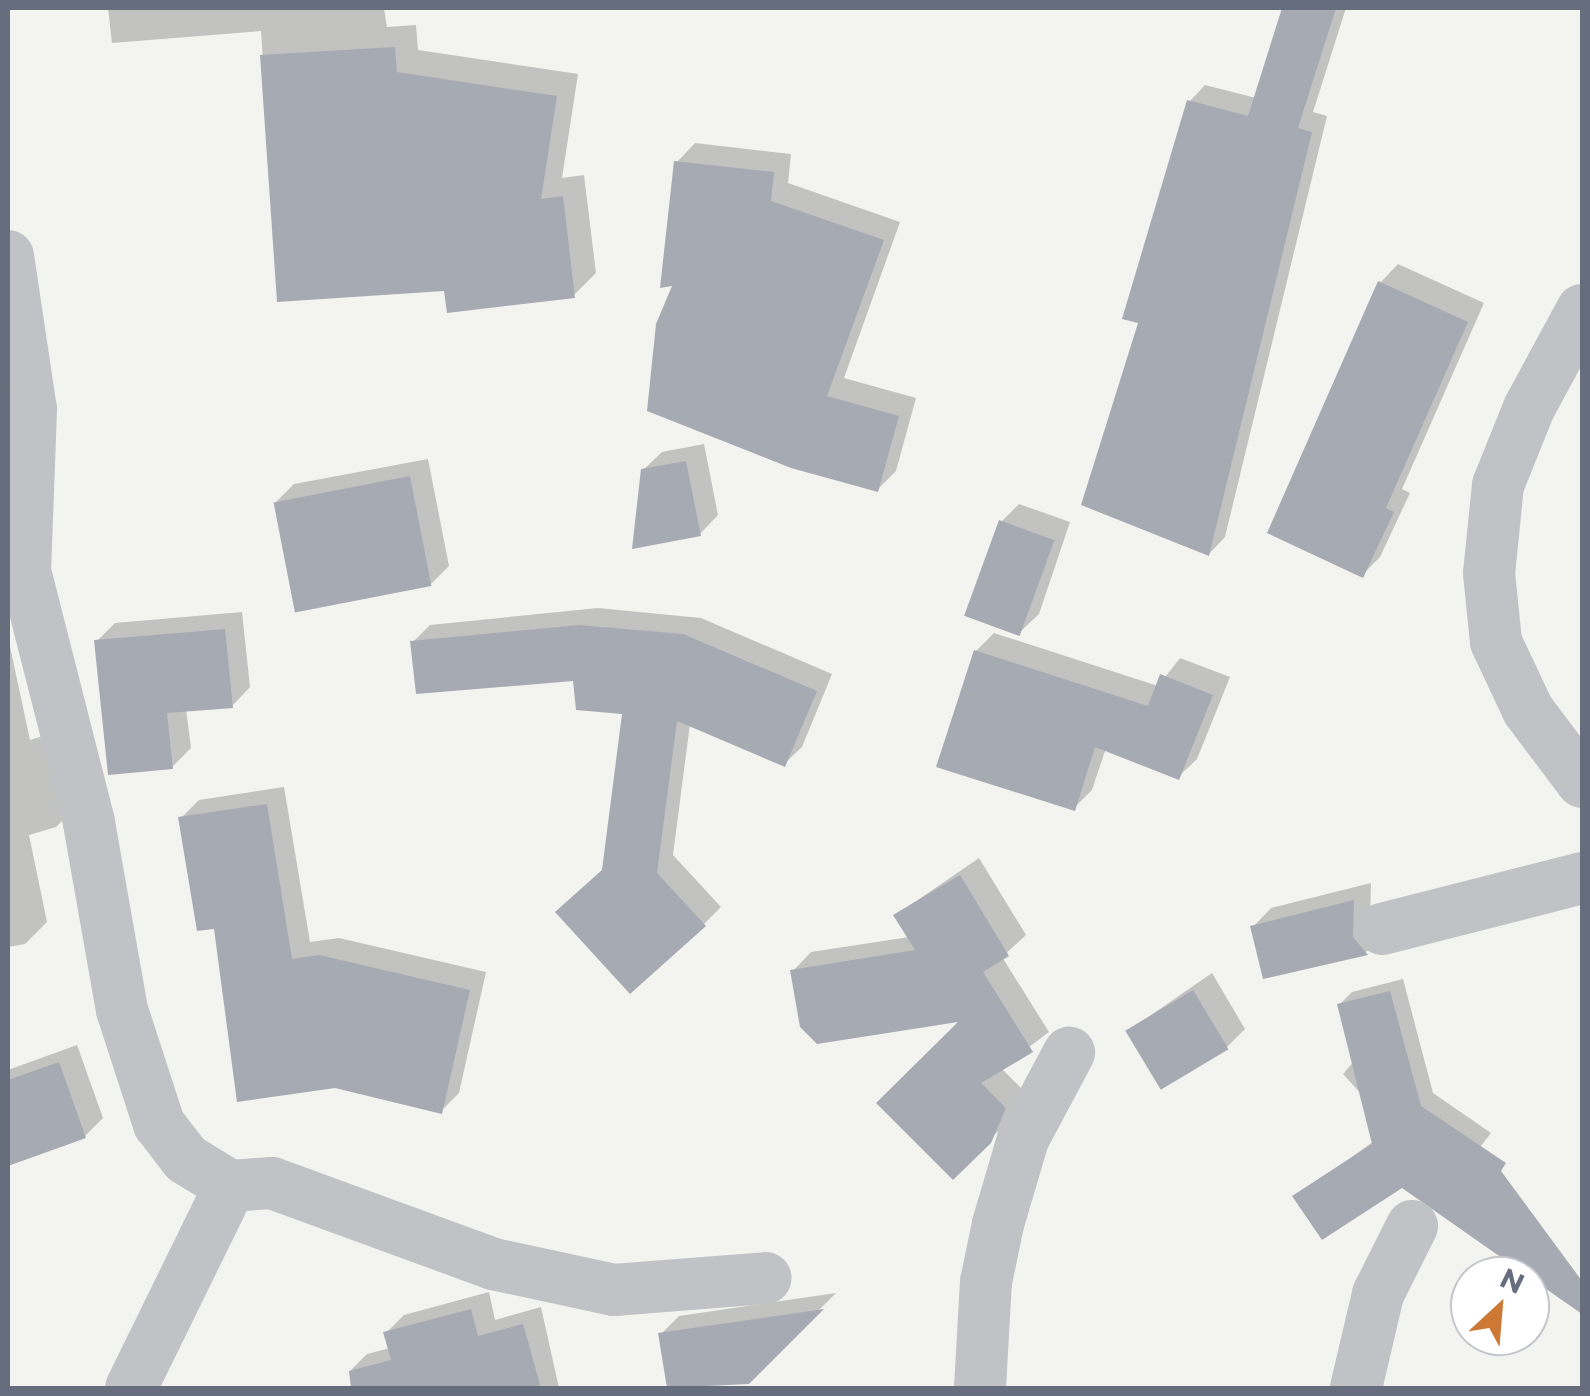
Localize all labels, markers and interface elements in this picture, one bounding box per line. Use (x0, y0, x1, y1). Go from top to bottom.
north arrow (1450, 1256, 1550, 1356)
text: N (1495, 1261, 1530, 1301)

